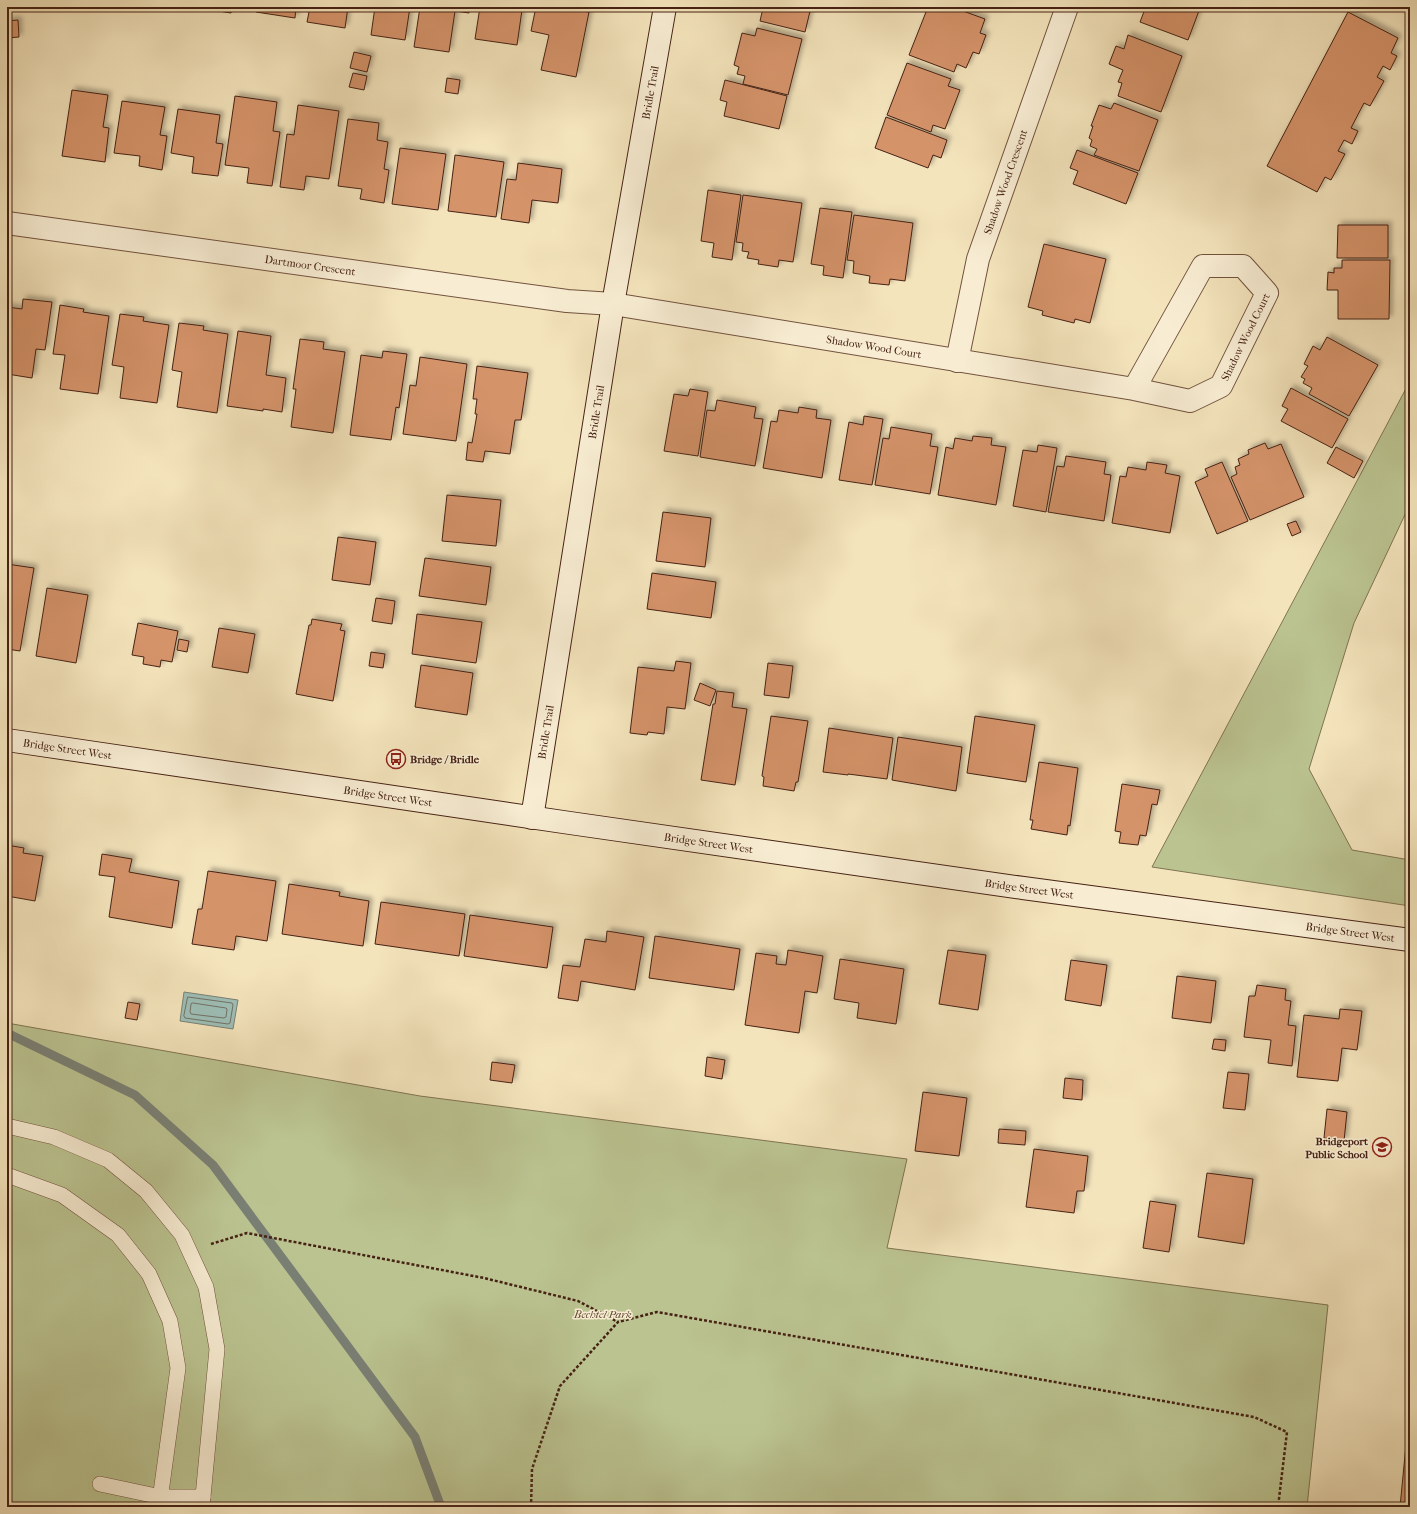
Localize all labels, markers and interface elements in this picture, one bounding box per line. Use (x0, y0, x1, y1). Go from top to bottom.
street label: Bridle Trail (639, 65, 661, 121)
street label: Shadow Wood Crescent (981, 127, 1030, 236)
street label: Dartmoor Crescent (264, 252, 356, 278)
street label: Shadow Wood Court (1218, 291, 1273, 383)
street label: Shadow Wood Court (825, 332, 923, 361)
street label: Bridle Trail (585, 384, 607, 440)
street label: Bridle Trail (535, 704, 556, 760)
street label: Bridge Street West (22, 736, 113, 762)
bus stop icon: Bridge / Bridle (385, 748, 407, 770)
place label: Bridge / Bridle (410, 753, 480, 766)
street label: Bridge Street West (343, 783, 433, 809)
street label: Bridge Street West (663, 830, 754, 856)
street label: Bridge Street West (984, 876, 1075, 901)
street label: Bridge Street West (1305, 920, 1396, 944)
place label: Bridgeport Public School (1305, 1135, 1369, 1161)
school or university icon: Bridgeport Public School (1371, 1136, 1393, 1158)
park label: Bechtel Park (573, 1308, 632, 1321)

